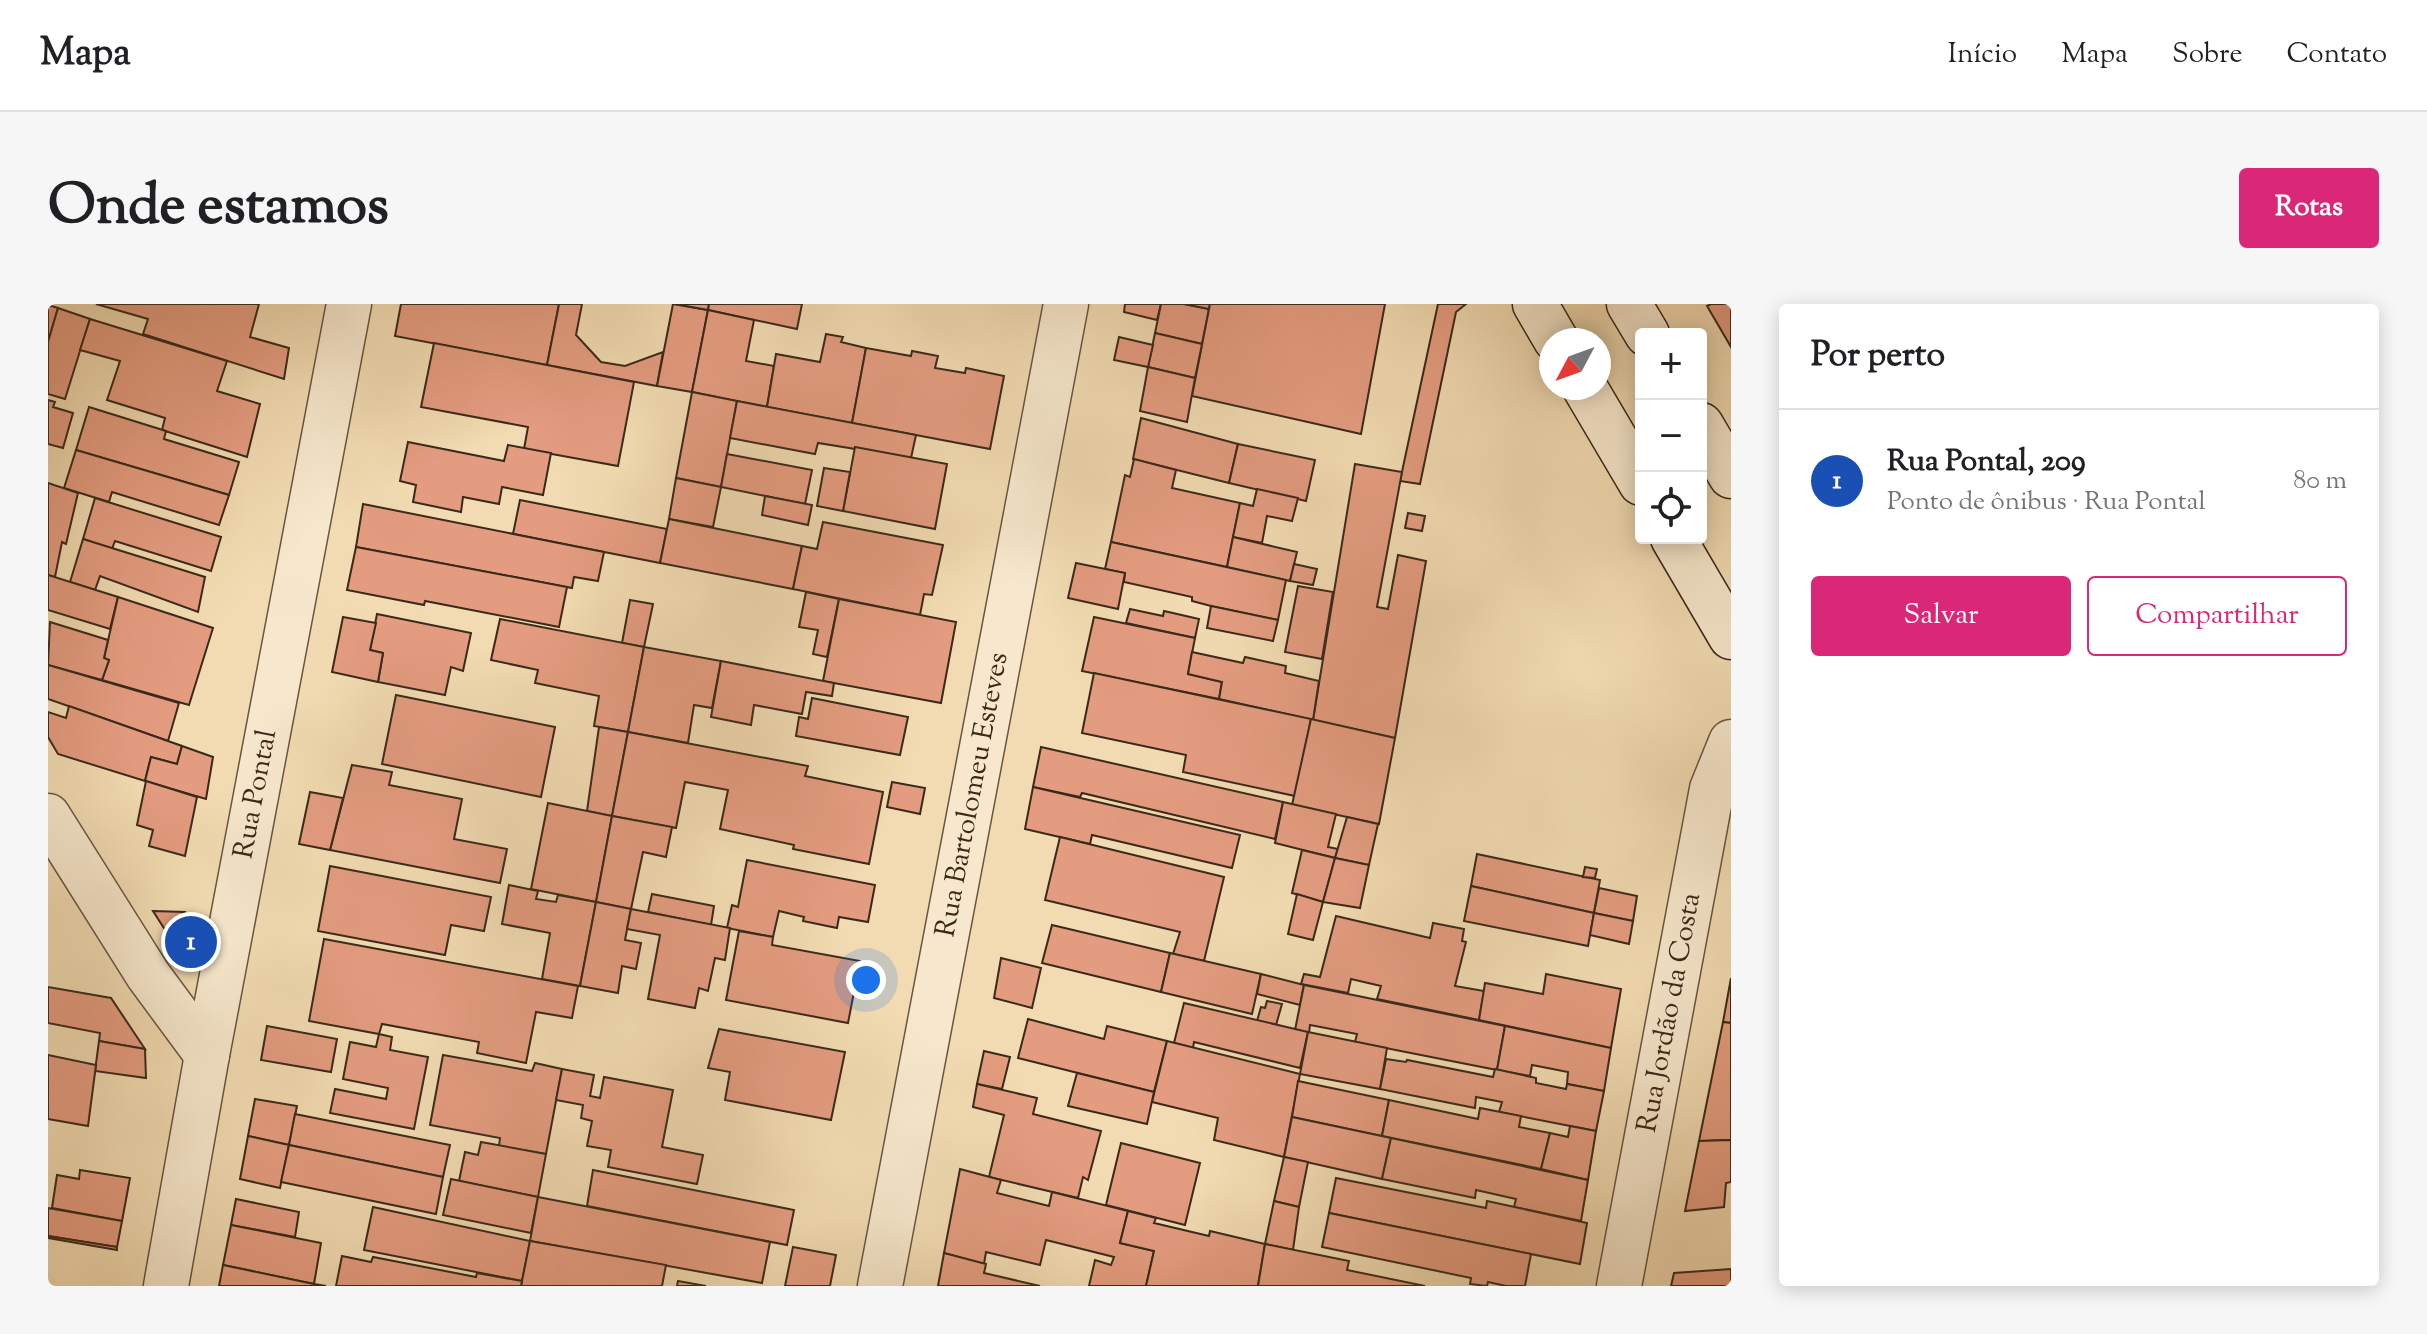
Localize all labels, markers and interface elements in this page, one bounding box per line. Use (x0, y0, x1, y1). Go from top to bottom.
text: Mapa (40, 28, 131, 82)
text: Início (1948, 35, 2017, 75)
text: Mapa (2061, 35, 2128, 75)
text: Sobre (2172, 35, 2243, 75)
text: Contato (2287, 35, 2387, 75)
text: Onde estamos (48, 168, 389, 249)
button: Rotas (2239, 168, 2379, 248)
north arrow (1539, 328, 1611, 400)
map controls (1635, 328, 1707, 544)
button: + (1635, 328, 1707, 400)
text: Por perto (1811, 332, 1945, 381)
button: − (1635, 400, 1707, 472)
text: Rua Pontal, 209 (1887, 441, 2085, 484)
text: 1 (1833, 463, 1841, 500)
text: 80 m (2293, 463, 2347, 500)
button: locate (1635, 472, 1707, 544)
text: Ponto de ônibus · Rua Pontal (1887, 484, 2206, 521)
button: Salvar (1811, 576, 2071, 656)
button: Compartilhar (2087, 576, 2347, 656)
street label: Rua Bartolomeu Esteves (927, 649, 1020, 940)
street label: Rua Pontal (225, 726, 288, 862)
street label: Rua Jordão da Costa (1628, 889, 1712, 1136)
pin: 1 (165, 912, 217, 972)
your location (846, 960, 886, 1000)

